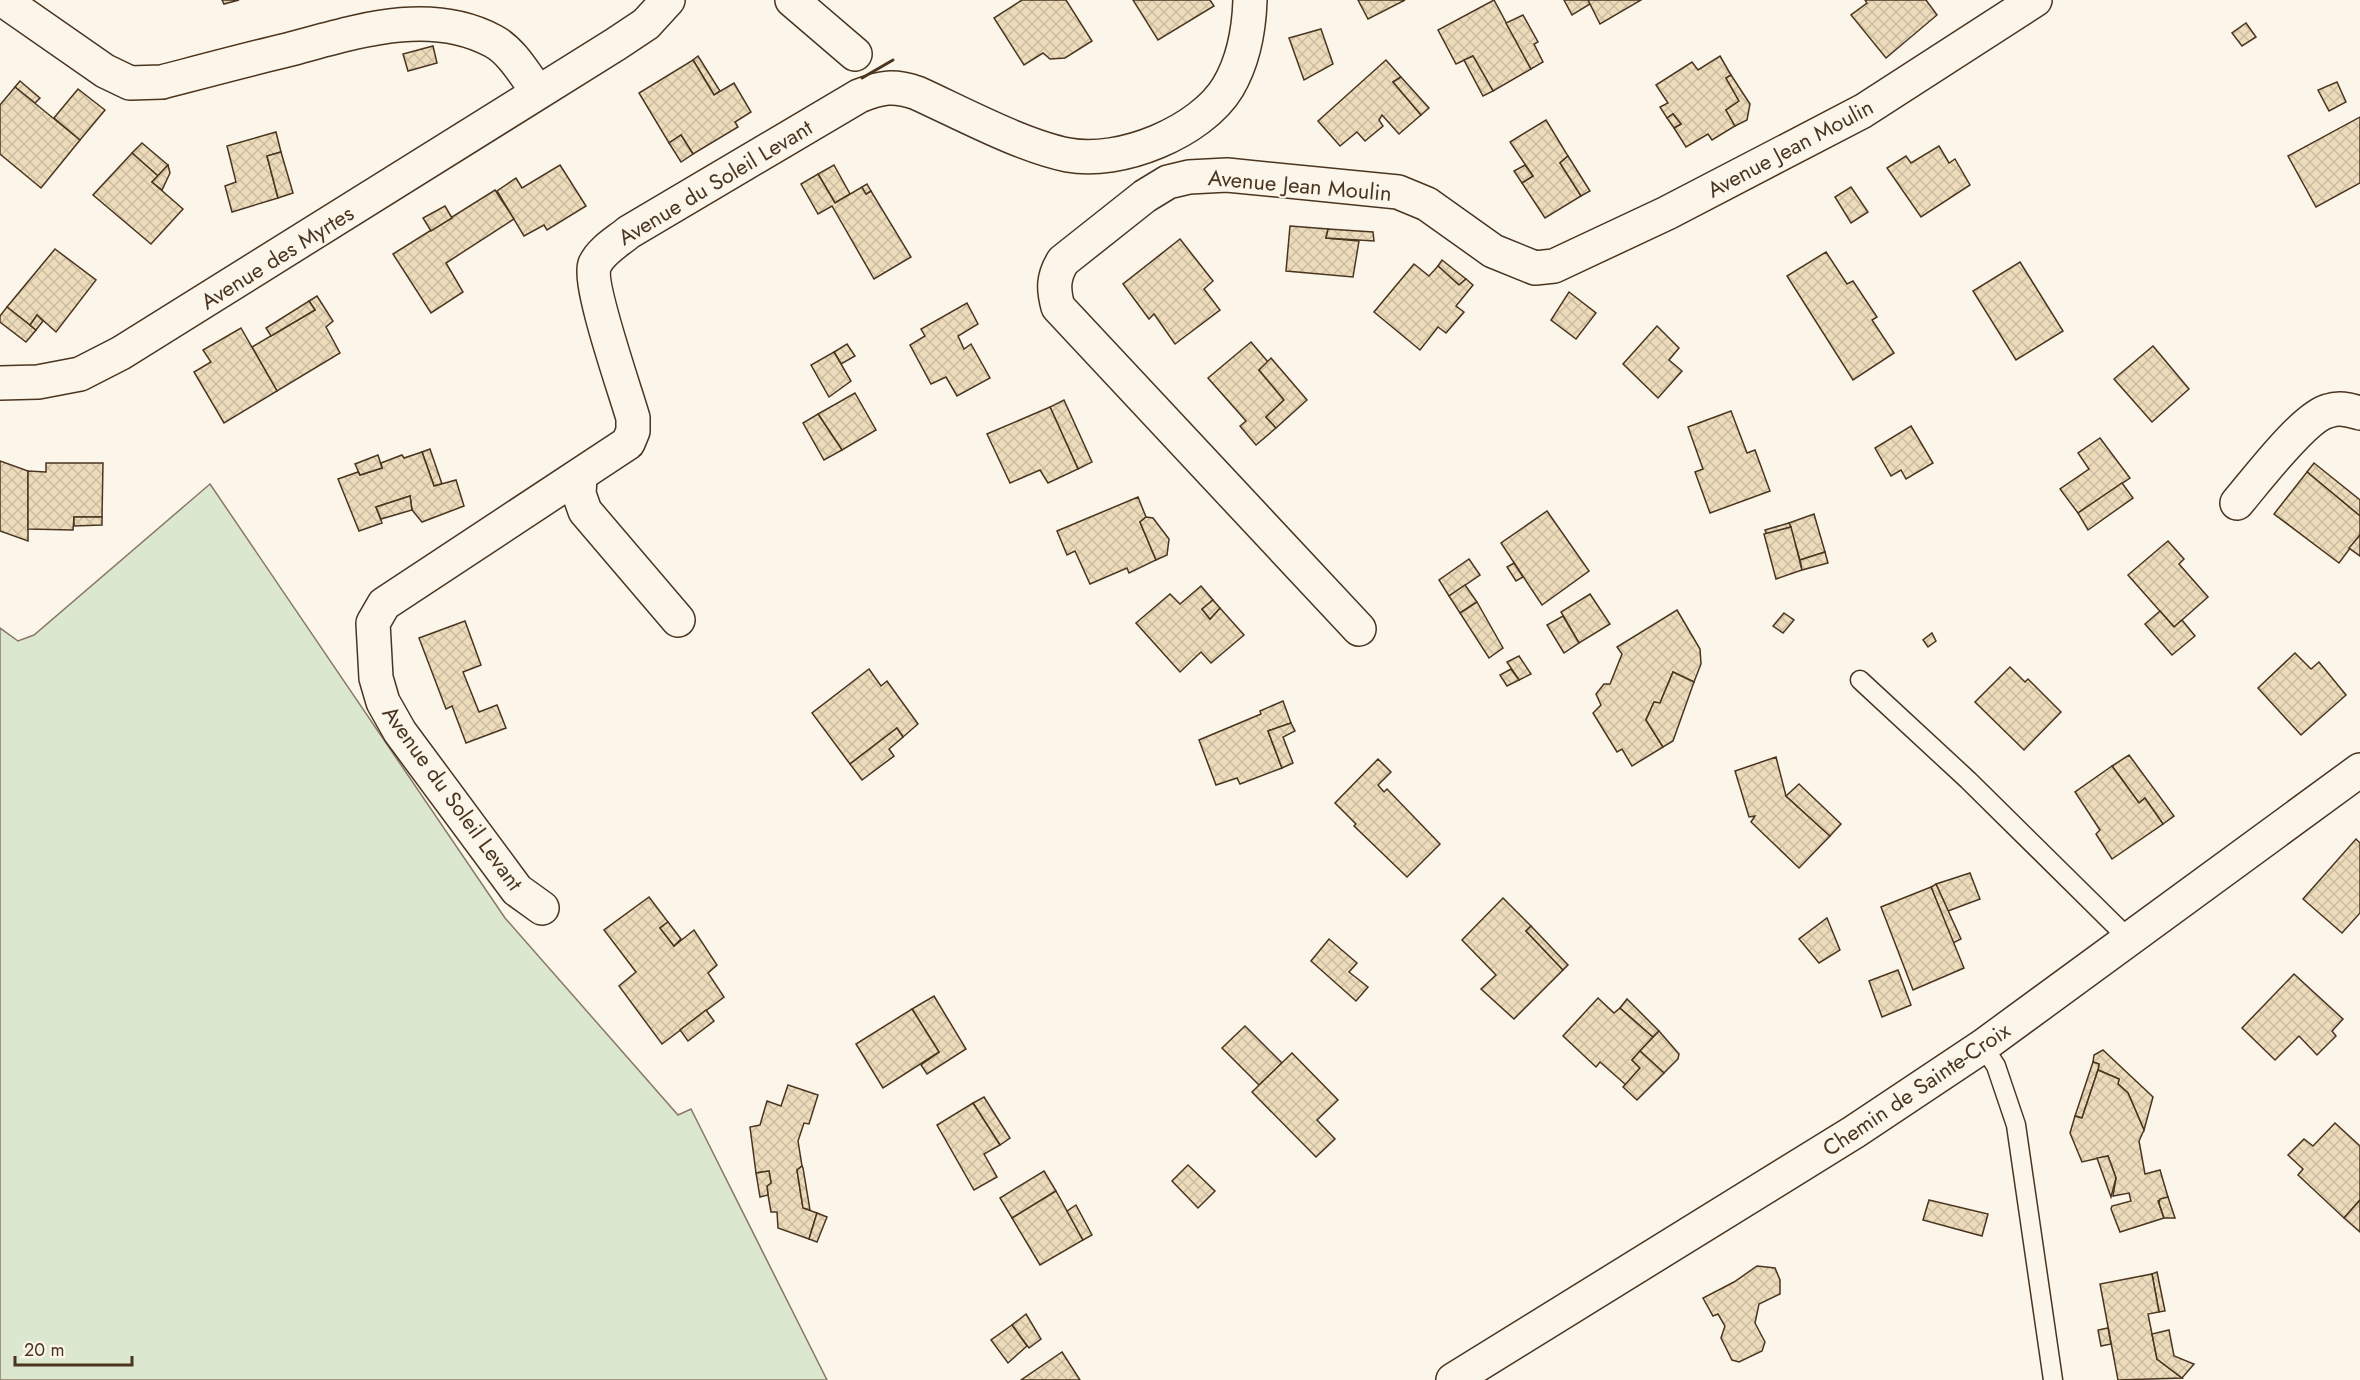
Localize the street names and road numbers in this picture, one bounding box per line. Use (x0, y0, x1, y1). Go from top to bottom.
street label: Avenue Jean Moulin (1701, 91, 1879, 205)
street label: Avenue du Soleil Levant (612, 111, 819, 253)
street label: Avenue Jean Moulin (1207, 161, 1393, 209)
street label: Avenue des Myrtes (194, 197, 360, 317)
street label: Avenue du Soleil Levant (375, 699, 532, 898)
street label: Chemin de Sainte-Croix (1816, 1014, 2017, 1164)

